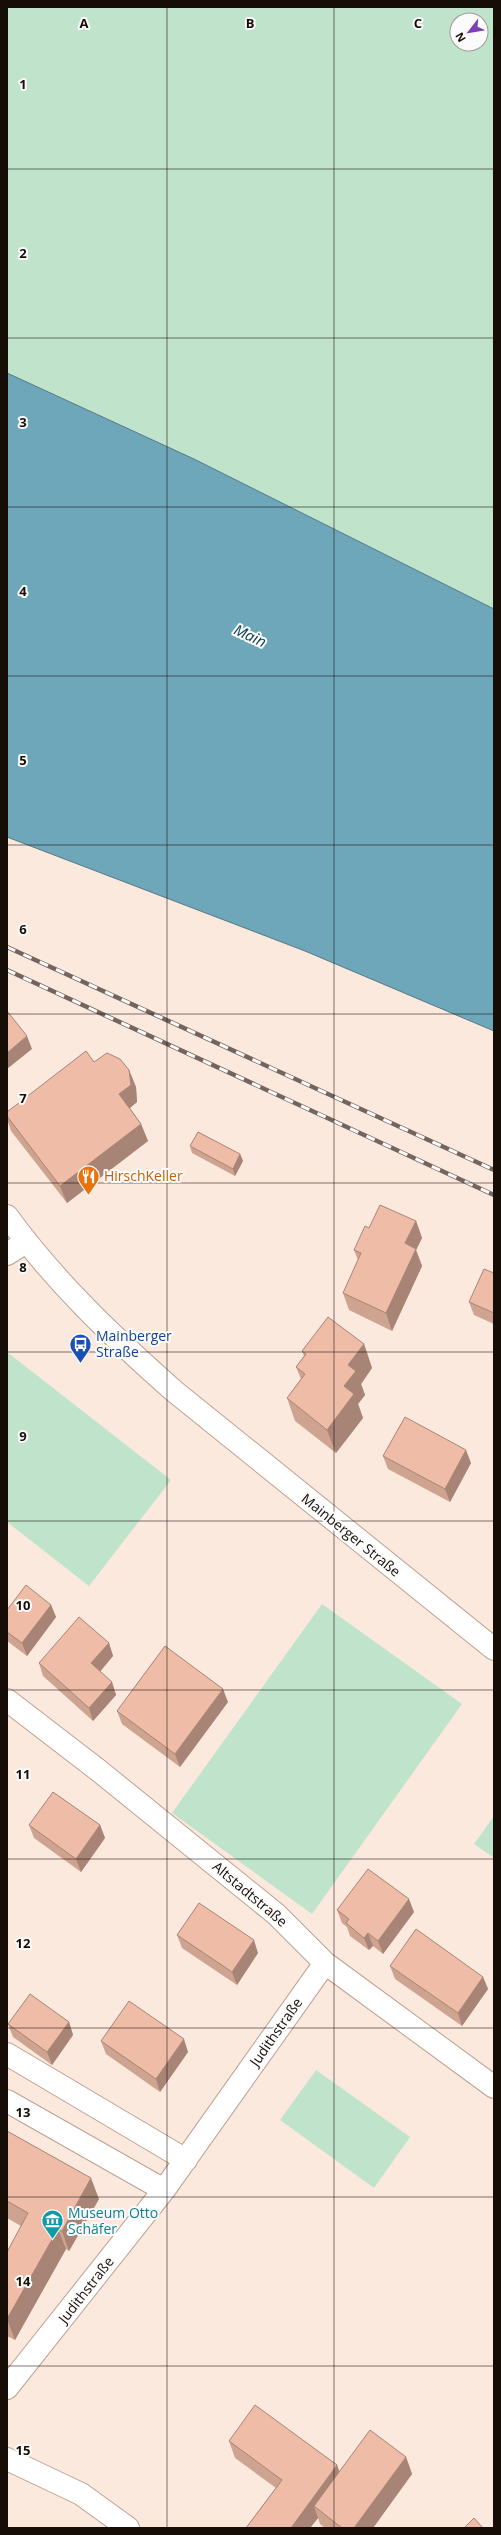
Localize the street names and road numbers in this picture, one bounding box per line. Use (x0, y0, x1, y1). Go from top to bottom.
street label: Mainberger Straße (298, 1489, 405, 1581)
street label: Altstadtstraße (209, 1857, 292, 1931)
street label: Judithstraße (244, 1993, 306, 2071)
street label: Judithstraße (52, 2252, 118, 2329)

